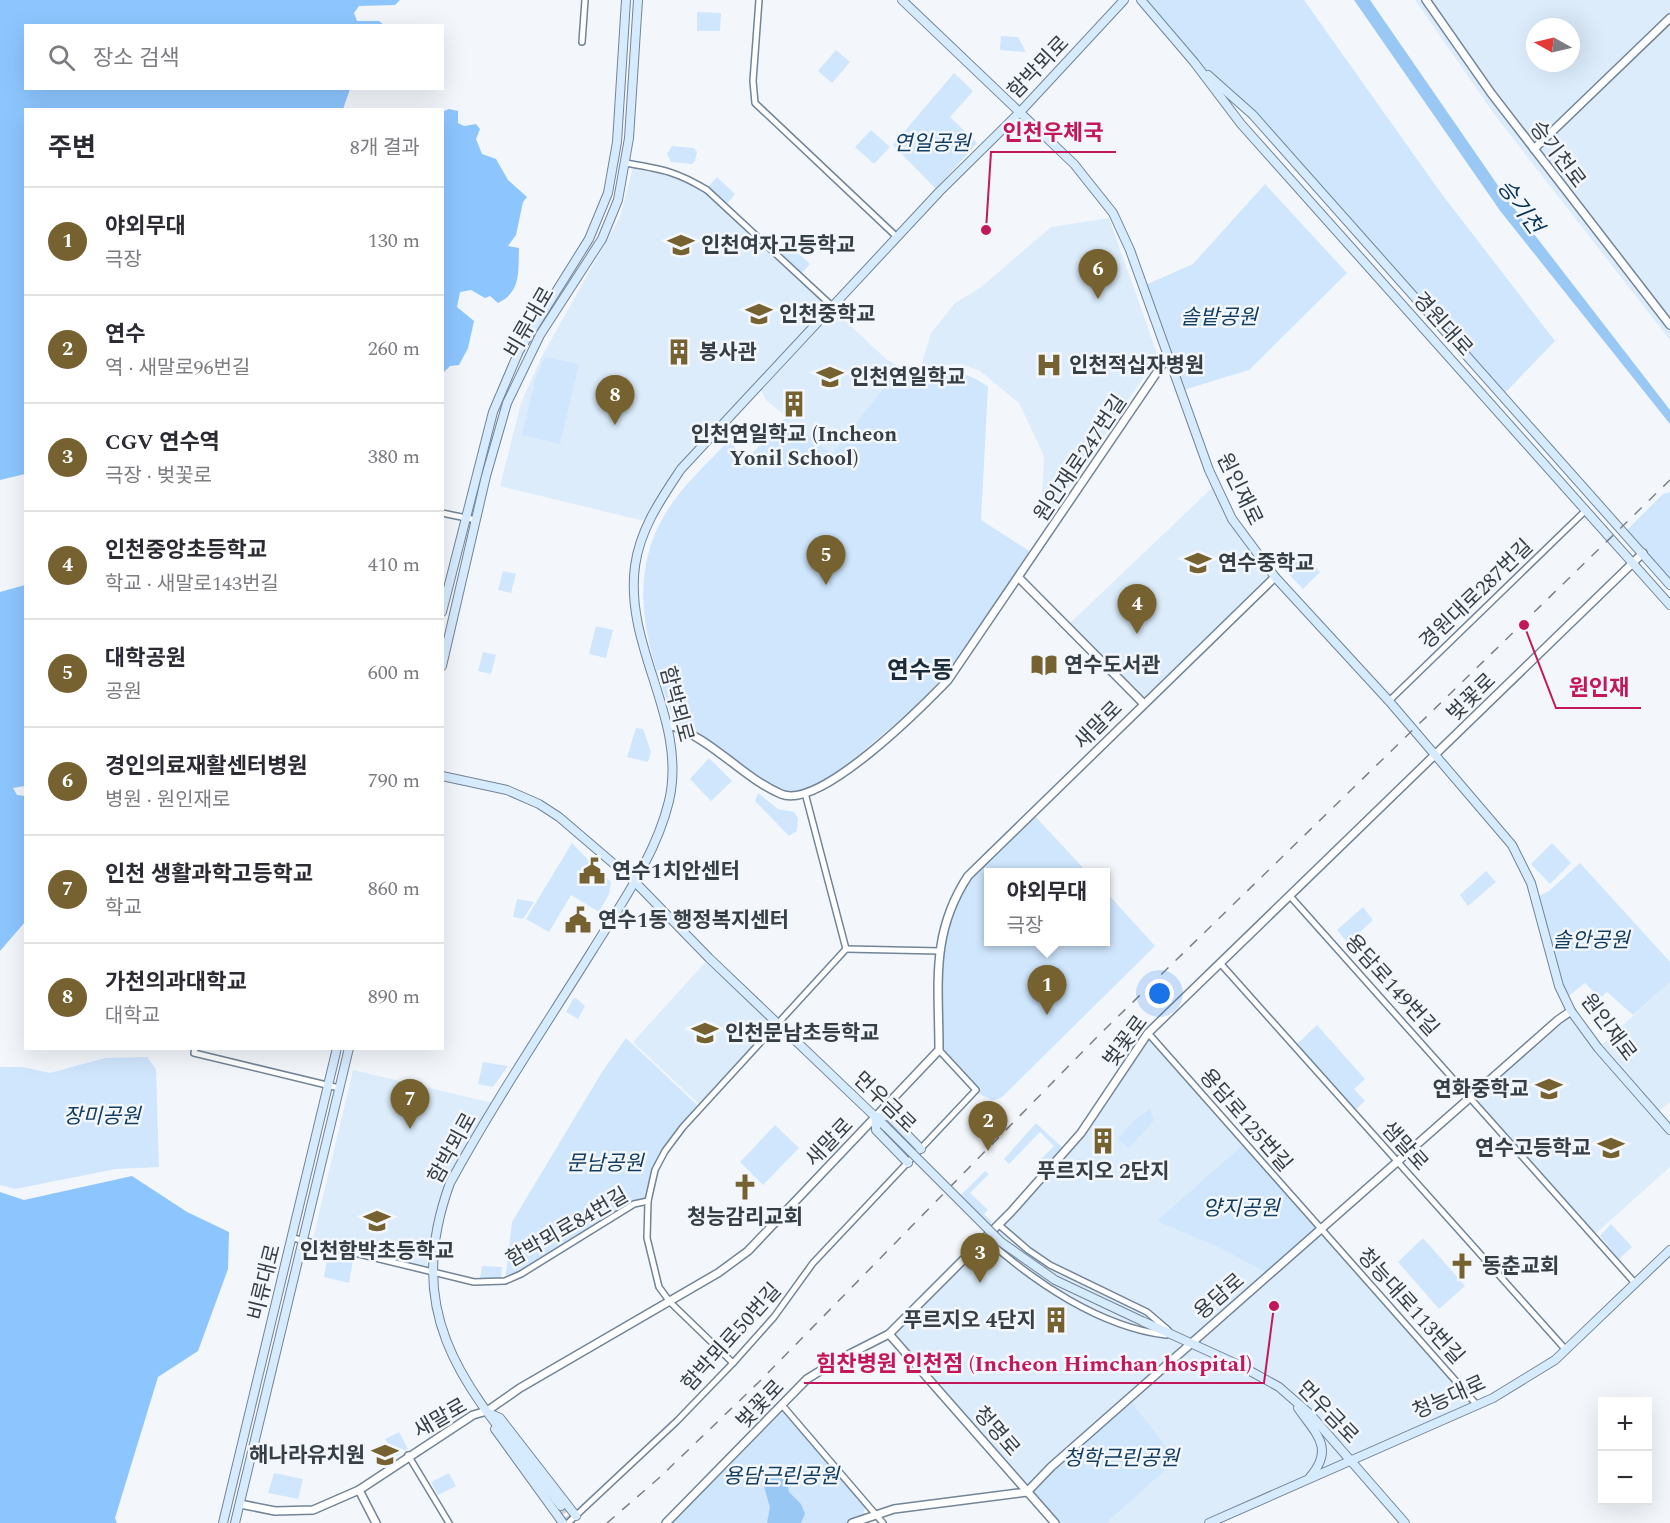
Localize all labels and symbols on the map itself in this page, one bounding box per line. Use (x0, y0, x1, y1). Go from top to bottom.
north arrow (1526, 18, 1580, 72)
street label: 함박뫼로 (1000, 29, 1077, 107)
callout: 인천우체국 (991, 112, 1116, 152)
street label: 승기천로 (1521, 114, 1593, 195)
text: 인천우체국 (1002, 117, 1104, 150)
park label: 연일공원 (893, 128, 972, 160)
water label: 승기천 (1489, 173, 1553, 243)
school or university icon: 인천여자고등학교 (666, 230, 696, 260)
place label: 인천여자고등학교 (701, 230, 856, 262)
pin: 6 (1078, 250, 1118, 299)
street label: 비류대로 (497, 281, 563, 364)
street label: 경원대로 (1405, 285, 1480, 364)
school or university icon: 인천중학교 (744, 299, 774, 329)
place label: 인천중학교 (779, 299, 876, 331)
park label: 솔밭공원 (1180, 302, 1259, 334)
building icon: 봉사관 (664, 337, 694, 367)
place label: 봉사관 (699, 337, 757, 369)
hospital icon: 인천적십자병원 (1034, 350, 1064, 380)
place label: 인천적십자병원 (1069, 350, 1204, 382)
school or university icon: 인천연일학교 (815, 362, 845, 392)
place label: 인천연일학교 (850, 362, 966, 394)
pin: 8 (596, 376, 634, 425)
building icon: 인천연일학교 (Incheon Yonil School) (779, 389, 809, 419)
street label: 원인재로247번길 (1026, 389, 1135, 529)
place label: 인천연일학교 (Incheon Yonil School) (691, 419, 897, 475)
street label: 원인재로 (1208, 448, 1270, 531)
street label: 경원대로287번길 (1413, 532, 1541, 657)
pin: 5 (806, 536, 846, 585)
school or university icon: 연수중학교 (1183, 548, 1213, 578)
place label: 연수중학교 (1218, 548, 1315, 580)
pin: 4 (1118, 584, 1156, 634)
library icon: 연수도서관 (1029, 650, 1059, 680)
place label: 연수도서관 (1064, 650, 1161, 682)
district label: 연수동 (887, 653, 953, 689)
street label: 함박뫼로 (651, 663, 701, 746)
street label: 벚꽃로 (1440, 666, 1504, 729)
callout: 원인재 (1556, 668, 1641, 708)
text: 원인재 (1569, 672, 1629, 705)
street label: 새말로 (1067, 694, 1131, 758)
public building icon: 연수1치안센터 (577, 856, 607, 886)
place label: 연수1치안센터 (612, 856, 740, 888)
public building icon: 연수1동 행정복지센터 (563, 905, 593, 935)
place label: 연수1동 행정복지센터 (598, 905, 789, 937)
park label: 솔안공원 (1552, 925, 1631, 957)
street label: 용담로149번길 (1337, 927, 1446, 1044)
pin: 1 (1028, 966, 1066, 1015)
your location (1145, 979, 1174, 1008)
street label: 원인재로 (1572, 987, 1644, 1068)
street label: 벚꽃로 (1096, 1009, 1156, 1074)
school or university icon: 인천문남초등학교 (690, 1018, 720, 1048)
place label: 인천문남초등학교 (725, 1018, 880, 1050)
street label: 용담로125번길 (1191, 1062, 1299, 1179)
street label: 먼우금로 (845, 1064, 923, 1141)
place label: 연화중학교 (1432, 1074, 1529, 1106)
school or university icon: 연화중학교 (1534, 1074, 1564, 1104)
pin: 7 (390, 1080, 430, 1129)
park label: 장미공원 (63, 1101, 142, 1133)
pin: 2 (968, 1102, 1008, 1151)
street label: 함박뫼로 (420, 1107, 486, 1190)
street label: 새말로 (798, 1111, 861, 1175)
street label: 샘말로 (1373, 1114, 1436, 1179)
building icon: 푸르지오 2단지 (1088, 1126, 1118, 1156)
place label: 연수고등학교 (1475, 1133, 1591, 1165)
school or university icon: 연수고등학교 (1596, 1133, 1626, 1163)
park label: 문남공원 (566, 1148, 645, 1180)
place label: 푸르지오 2단지 (1037, 1156, 1169, 1188)
church icon: 청능감리교회 (730, 1172, 760, 1202)
street label: 함박뫼로84번길 (500, 1180, 635, 1276)
park label: 양지공원 (1202, 1193, 1281, 1225)
place label: 청능감리교회 (687, 1202, 803, 1234)
school or university icon: 인천함박초등학교 (362, 1206, 392, 1236)
pin: 3 (960, 1234, 1000, 1283)
place label: 인천함박초등학교 (300, 1236, 454, 1268)
street label: 비류대로 (240, 1241, 290, 1324)
street label: 청능대로113번길 (1349, 1241, 1471, 1372)
church icon: 동춘교회 (1447, 1251, 1477, 1281)
place label: 동춘교회 (1482, 1251, 1559, 1283)
street label: 용담로 (1187, 1266, 1252, 1328)
street label: 함박뫼로50번길 (674, 1276, 789, 1399)
place label: 푸르지오 4단지 (903, 1305, 1036, 1337)
building icon: 푸르지오 4단지 (1041, 1305, 1071, 1335)
callout: 힘찬병원 인천점 (Incheon Himchan hospital) (804, 1343, 1264, 1383)
text: 힘찬병원 인천점 (Incheon Himchan hospital) (816, 1348, 1252, 1381)
street label: 청능대로 (1408, 1368, 1491, 1428)
street label: 벚꽃로 (729, 1373, 792, 1437)
street label: 먼우금로 (1289, 1374, 1366, 1452)
street label: 새말로 (407, 1391, 474, 1447)
street label: 청명로 (965, 1399, 1027, 1464)
place label: 해나라유치원 (249, 1440, 365, 1472)
school or university icon: 해나라유치원 (370, 1440, 400, 1470)
park label: 청학근린공원 (1063, 1443, 1181, 1475)
park label: 용담근린공원 (723, 1461, 841, 1493)

